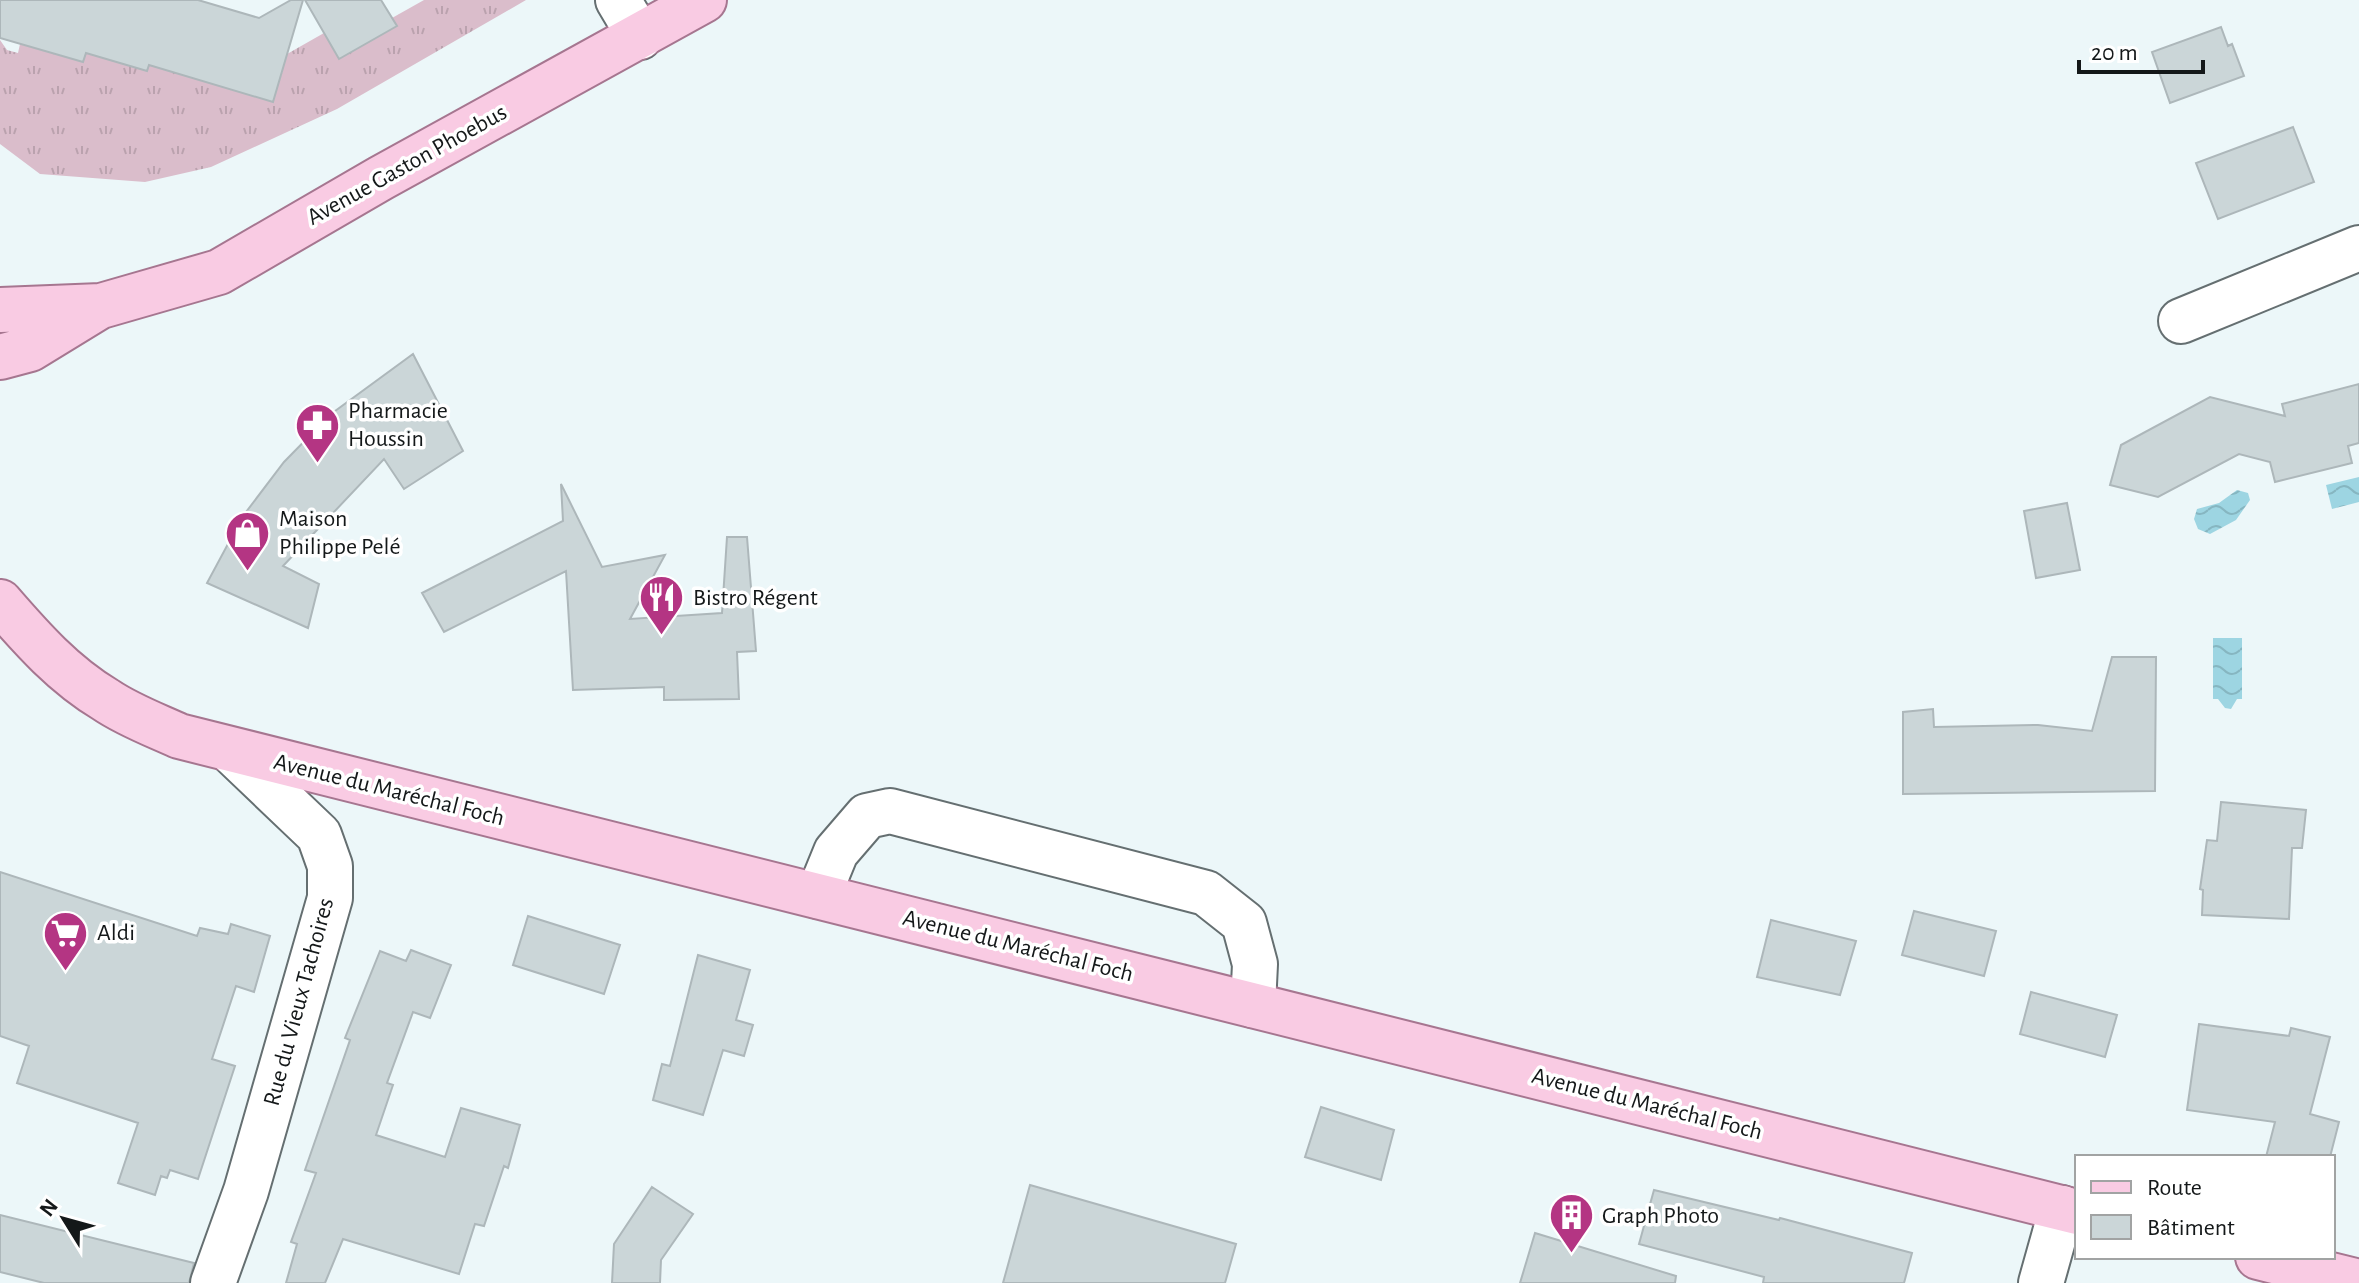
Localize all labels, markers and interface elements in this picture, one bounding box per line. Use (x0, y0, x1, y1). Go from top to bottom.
scale bar (2079, 24, 2203, 74)
text: 20 m (2091, 41, 2138, 65)
street label: Avenue Gaston Phoebus (303, 100, 511, 230)
place label: Pharmacie Houssin (348, 399, 448, 451)
pharmacy icon: Pharmacie Houssin (293, 401, 341, 464)
place label: Maison Philippe Pelé (279, 507, 401, 559)
shop icon: Maison Philippe Pelé (224, 509, 272, 572)
restaurant icon: Bistro Régent (638, 574, 686, 637)
place label: Bistro Régent (693, 586, 818, 610)
street label: Avenue du Maréchal Foch (271, 750, 507, 830)
street label: Rue du Vieux Tachoires (260, 896, 338, 1108)
street label: Avenue du Maréchal Foch (900, 906, 1136, 986)
supermarket icon: Aldi (42, 909, 90, 972)
place label: Aldi (97, 921, 135, 945)
street label: Avenue du Maréchal Foch (1529, 1064, 1765, 1144)
legend (2075, 1155, 2335, 1259)
text: Route (2147, 1176, 2202, 1200)
north arrow (24, 1179, 104, 1259)
building icon: Graph Photo (1547, 1192, 1595, 1255)
text: N (35, 1195, 62, 1220)
place label: Graph Photo (1602, 1204, 1719, 1228)
text: Bâtiment (2147, 1216, 2235, 1240)

